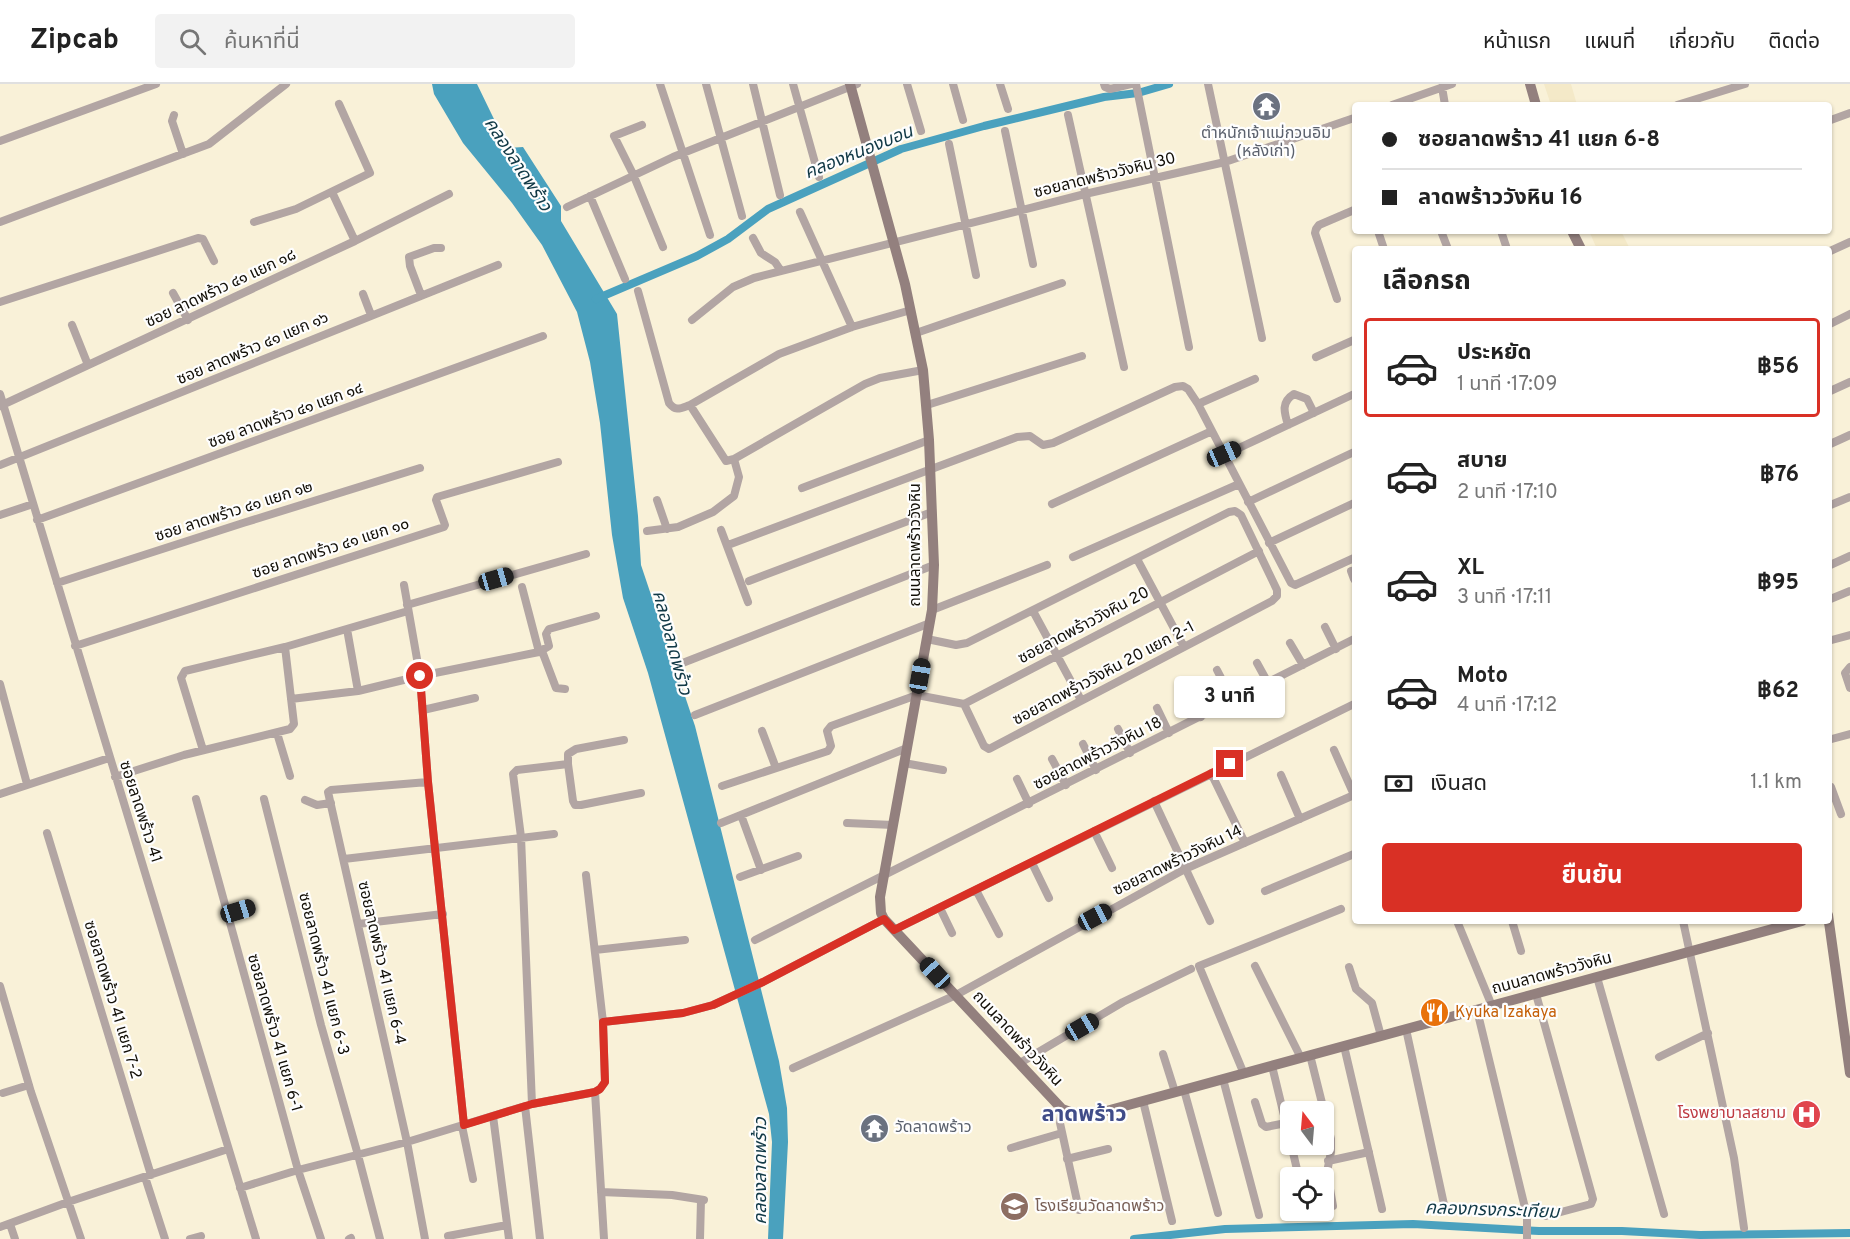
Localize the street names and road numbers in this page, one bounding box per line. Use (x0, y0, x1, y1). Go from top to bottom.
street label: ซอยลาดพร้าววังหิน 30 (1032, 149, 1178, 203)
street label: ซอย ลาดพร้าว ๔๑ แยก ๑๘ (142, 245, 300, 333)
street label: ซอย ลาดพร้าว ๔๑ แยก ๑๖ (174, 308, 332, 390)
street label: ซอย ลาดพร้าว ๔๑ แยก ๑๔ (206, 379, 366, 453)
street label: ซอย ลาดพร้าว ๔๑ แยก ๑๒ (153, 477, 315, 547)
street label: ถนนลาดพร้าววังหิน (906, 483, 926, 607)
street label: ซอย ลาดพร้าว ๔๑ แยก ๑๐ (250, 514, 412, 584)
street label: ซอยลาดพร้าววังหิน 20 (1015, 583, 1153, 669)
street label: ซอยลาดพร้าววังหิน 20 แยก 2-1 (1010, 617, 1198, 731)
street label: ซอยลาดพร้าววังหิน 18 (1030, 713, 1166, 795)
street label: ซอยลาดพร้าว 41 (114, 758, 166, 866)
street label: ซอยลาดพร้าววังหิน 14 (1110, 821, 1246, 901)
street label: ซอยลาดพร้าว 41 แยก 6-4 (352, 879, 410, 1047)
street label: ซอยลาดพร้าว 41 แยก 6-3 (293, 891, 353, 1057)
street label: ซอยลาดพร้าว 41 แยก 7-2 (78, 918, 146, 1082)
street label: ถนนลาดพร้าววังหิน (1490, 948, 1614, 1000)
street label: ซอยลาดพร้าว 41 แยก 6-1 (242, 952, 306, 1114)
street label: ถนนลาดพร้าววังหิน (968, 987, 1066, 1091)

